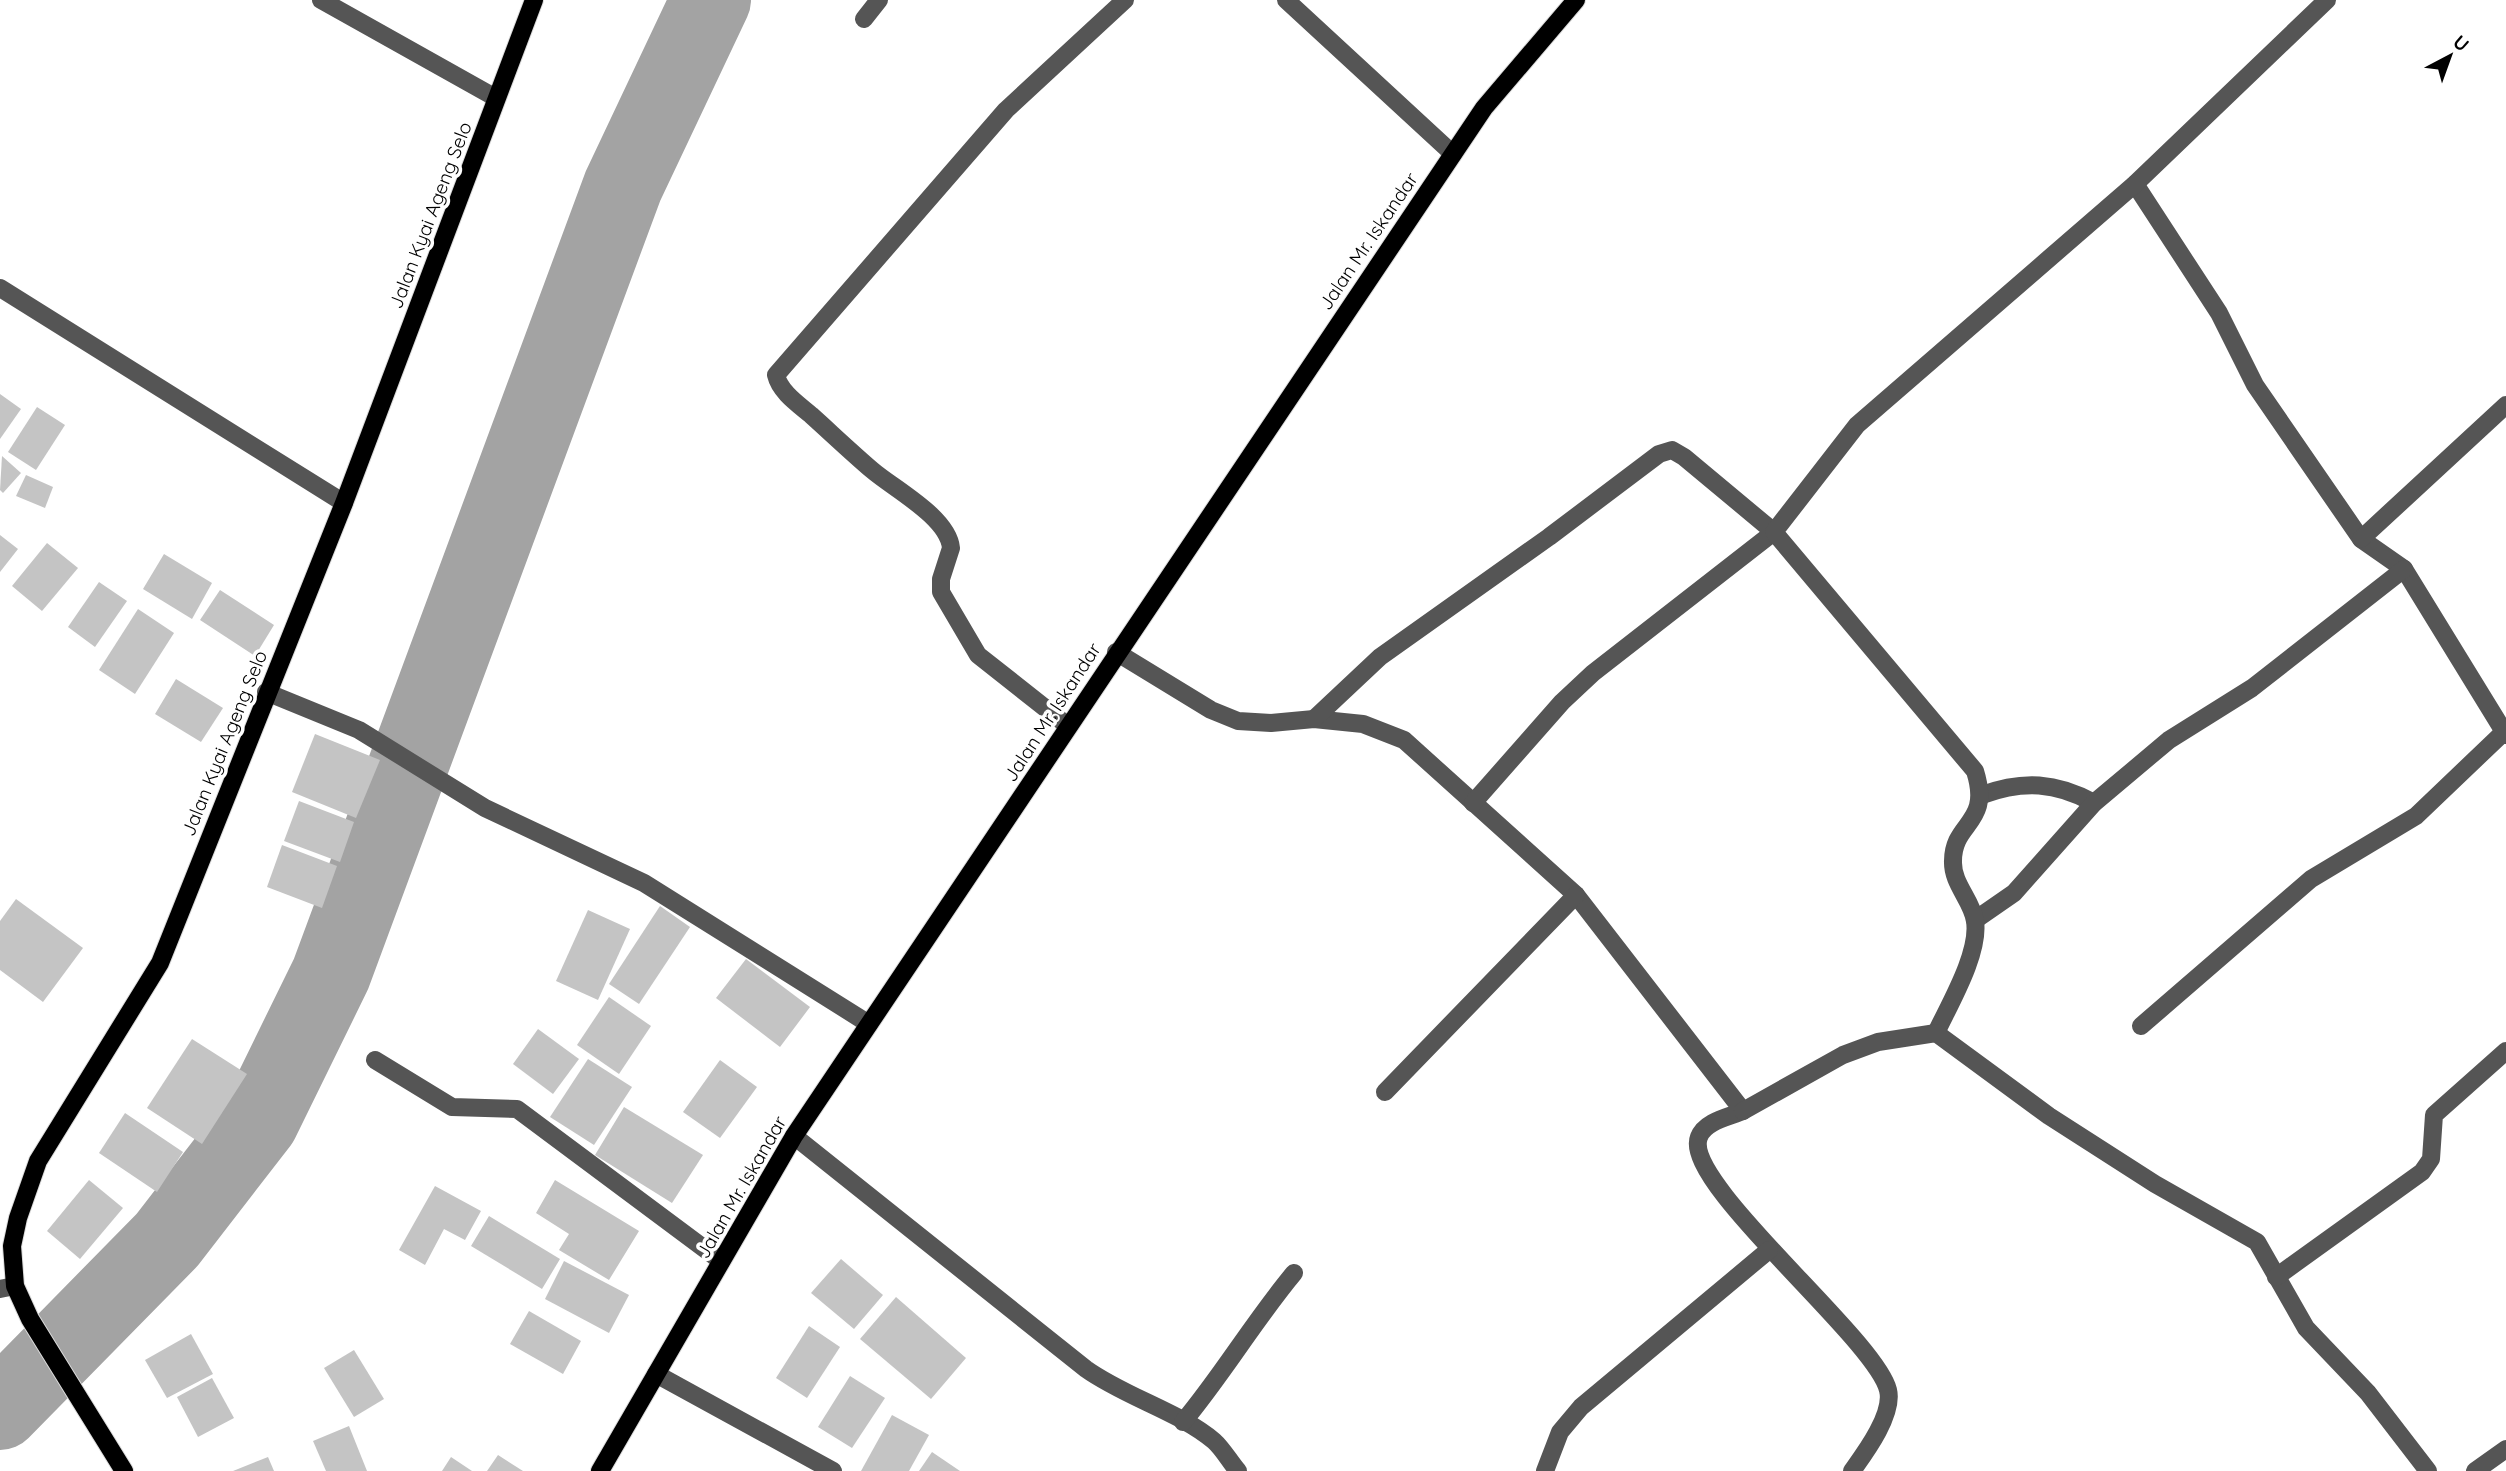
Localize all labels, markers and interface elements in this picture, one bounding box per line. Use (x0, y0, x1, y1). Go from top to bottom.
north arrow (2415, 21, 2485, 91)
text: U (2448, 30, 2474, 57)
street label: Jalan Kyai Ageng Selo (383, 118, 477, 312)
street label: Jalan Mr. Iskandar (1313, 167, 1423, 314)
street label: Jalan Mr. Iskandar (998, 638, 1106, 786)
street label: Jalan Kyai Ageng Selo (176, 647, 272, 839)
street label: Jalan Mr. Iskandar (690, 1111, 792, 1263)

